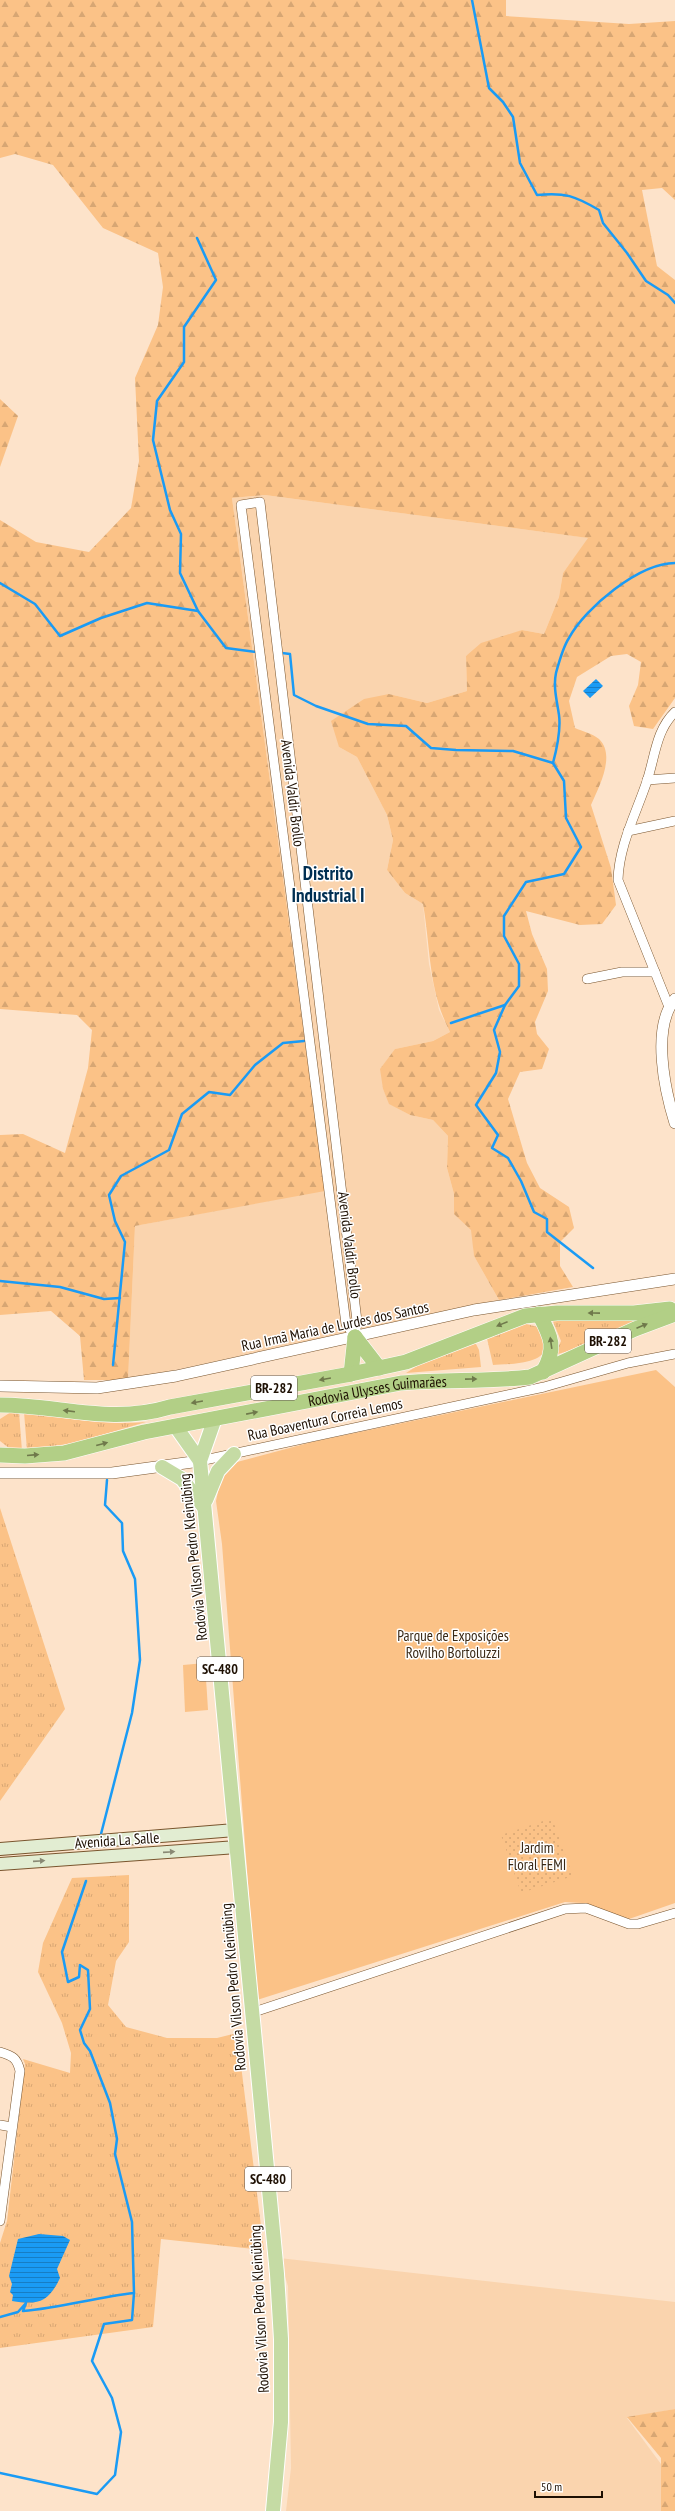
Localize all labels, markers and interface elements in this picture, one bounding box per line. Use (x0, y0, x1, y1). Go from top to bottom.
street label: Avenida Valdir Brollo (277, 738, 309, 848)
district label: Distrito Industrial I (292, 861, 364, 907)
street label: Avenida Valdir Brollo (334, 1190, 366, 1300)
street label: Rua Irmã Maria de Lurdes dos Santos (240, 1297, 430, 1355)
one-way arrow (587, 1310, 600, 1316)
one-way arrow (495, 1321, 507, 1327)
one-way arrow (636, 1323, 647, 1329)
road number: BR-282 (585, 1329, 631, 1353)
one-way arrow (548, 1337, 554, 1349)
street label: Rodovia Ulysses Guimarães (306, 1371, 447, 1410)
road number: BR-282 (251, 1376, 297, 1400)
one-way arrow (319, 1376, 331, 1382)
one-way arrow (465, 1376, 478, 1382)
street label: Rua Boaventura Correia Lemos (246, 1393, 404, 1445)
one-way arrow (191, 1400, 203, 1406)
one-way arrow (63, 1408, 75, 1414)
one-way arrow (246, 1410, 258, 1416)
one-way arrow (96, 1441, 108, 1447)
one-way arrow (27, 1452, 39, 1459)
street label: Rodovia Vilson Pedro Kleinübing (175, 1473, 211, 1641)
park label: Parque de Exposições Rovilho Bortoluzzi (397, 1626, 509, 1662)
road number: SC-480 (197, 1657, 243, 1681)
street label: Avenida La Salle (74, 1828, 160, 1852)
park label: Jardim Floral FEMI (508, 1838, 566, 1874)
one-way arrow (163, 1848, 175, 1855)
one-way arrow (33, 1858, 45, 1865)
street label: Rodovia Vilson Pedro Kleinübing (216, 1903, 250, 2071)
road number: SC-480 (245, 2167, 291, 2191)
street label: Rodovia Vilson Pedro Kleinübing (245, 2225, 273, 2393)
scale bar (535, 2473, 602, 2499)
text: 50 m (541, 2479, 562, 2494)

